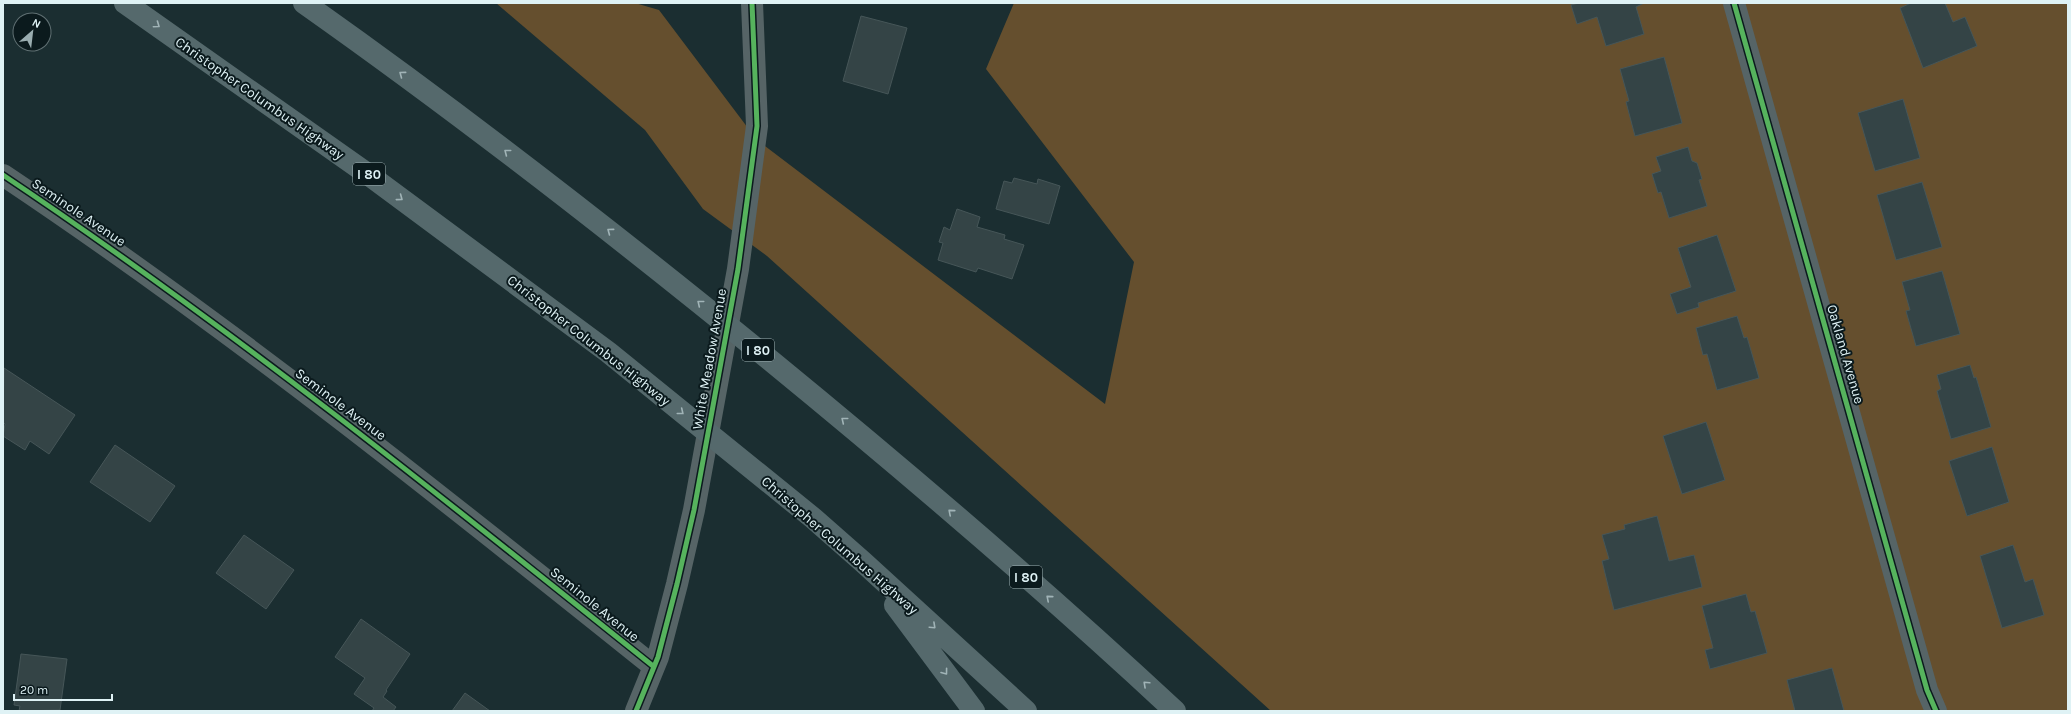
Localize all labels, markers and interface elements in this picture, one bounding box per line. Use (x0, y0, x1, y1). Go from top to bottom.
north arrow (12, 12, 52, 52)
text: N (30, 16, 43, 31)
one-way arrow (153, 20, 160, 28)
street label: Christopher Columbus Highway (172, 33, 348, 164)
one-way arrow (400, 72, 407, 79)
one-way arrow (504, 149, 511, 156)
road number: I 80 (353, 163, 385, 185)
street label: Seminole Avenue (29, 175, 129, 250)
one-way arrow (396, 193, 403, 200)
one-way arrow (607, 228, 614, 235)
street label: Christopher Columbus Highway (504, 271, 674, 410)
street label: White Meadow Avenue (689, 287, 730, 431)
one-way arrow (697, 300, 705, 307)
street label: Oakland Avenue (1823, 303, 1868, 406)
road number: I 80 (742, 339, 774, 361)
street label: Seminole Avenue (292, 365, 390, 444)
one-way arrow (677, 407, 684, 414)
one-way arrow (841, 418, 849, 425)
street label: Christopher Columbus Highway (758, 473, 922, 618)
one-way arrow (949, 510, 956, 517)
street label: Seminole Avenue (547, 563, 643, 645)
road number: I 80 (1010, 566, 1042, 588)
one-way arrow (1047, 595, 1054, 602)
one-way arrow (928, 621, 936, 629)
one-way arrow (940, 667, 947, 674)
scale bar (14, 676, 112, 702)
one-way arrow (1143, 682, 1151, 689)
text: 20 m (20, 683, 48, 697)

